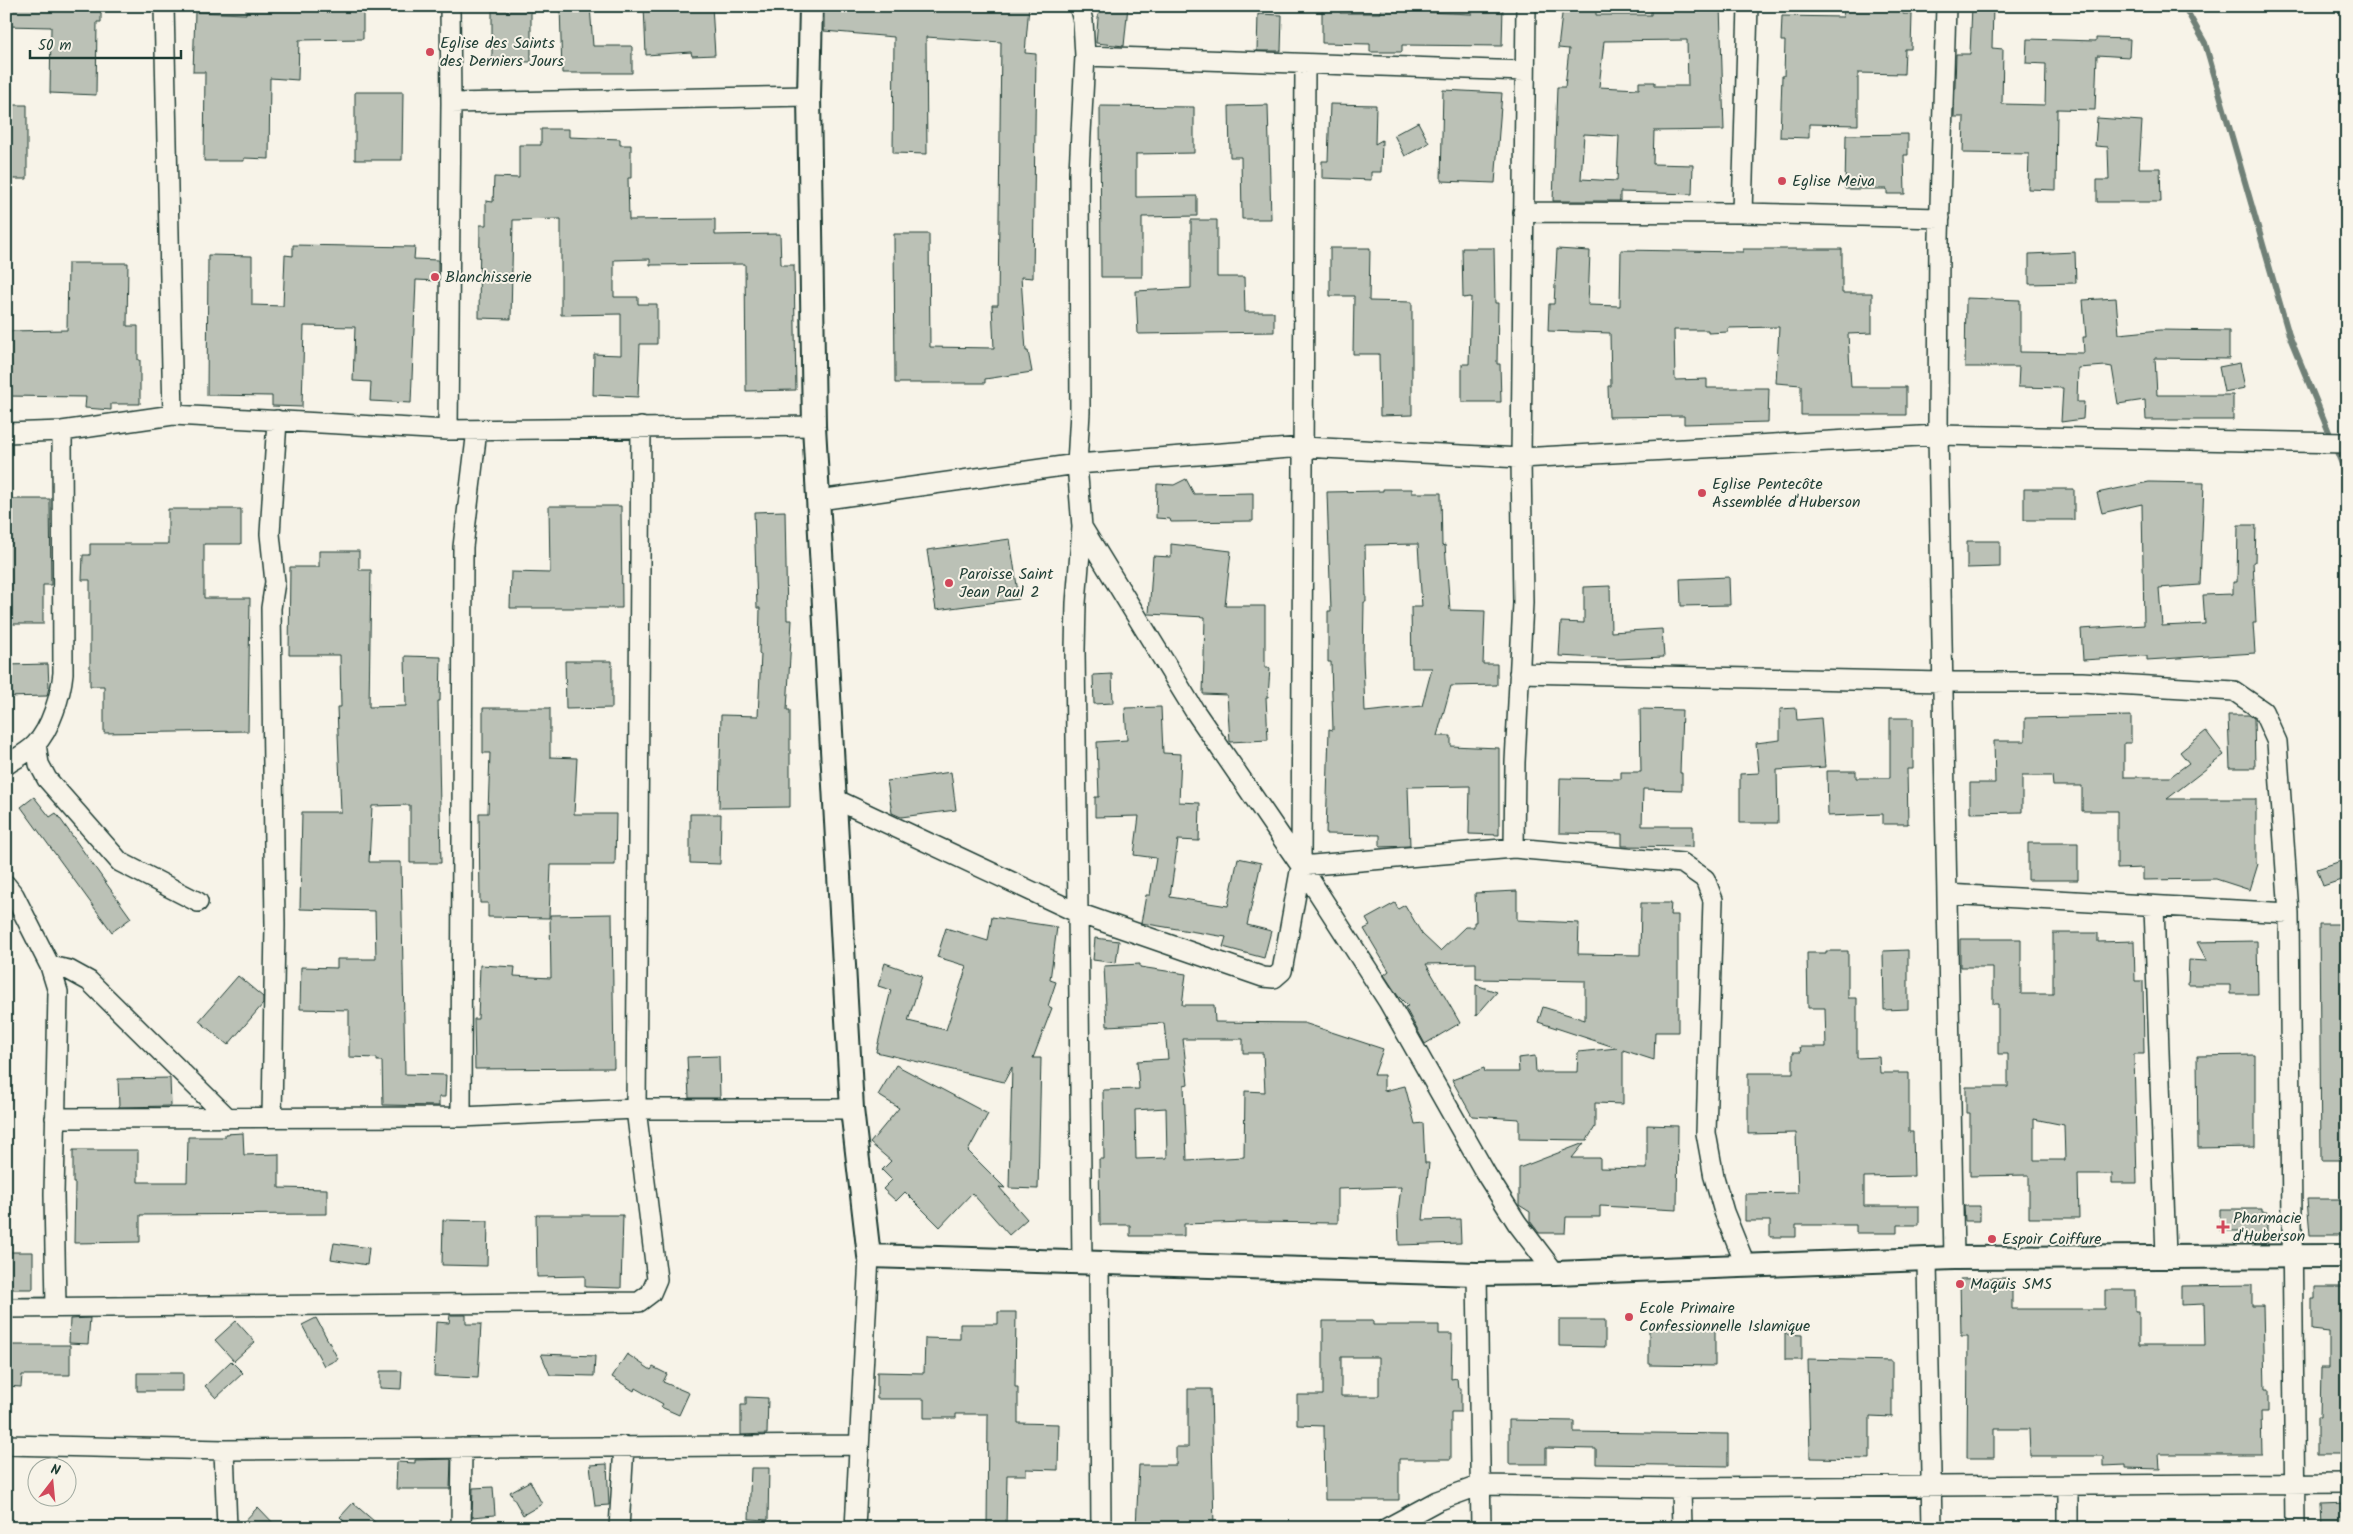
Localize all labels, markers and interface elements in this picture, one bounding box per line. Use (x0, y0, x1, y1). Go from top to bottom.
scale bar (30, 28, 181, 60)
place label: Eglise des Saints des Derniers Jours (440, 31, 564, 74)
text: 50 m (38, 34, 72, 58)
marker: Eglise des Saints des Derniers Jours (424, 46, 436, 58)
place label: Eglise Meiva (1792, 169, 1875, 194)
marker: Eglise Meiva (1776, 175, 1788, 187)
place label: Blanchisserie (445, 265, 532, 290)
marker: Blanchisserie (429, 271, 441, 283)
place label: Eglise Pentecôte Assemblée d'Huberson (1712, 472, 1860, 515)
marker: Eglise Pentecôte Assemblée d'Huberson (1696, 487, 1708, 499)
place label: Paroisse Saint Jean Paul 2 (959, 562, 1054, 605)
marker: Paroisse Saint Jean Paul 2 (943, 577, 955, 589)
place label: Pharmacie d'Huberson (2233, 1206, 2305, 1249)
marker: Pharmacie d'Huberson (2217, 1221, 2229, 1233)
place label: Espoir Coiffure (2002, 1227, 2101, 1252)
marker: Espoir Coiffure (1986, 1233, 1998, 1245)
place label: Maquis SMS (1970, 1272, 2053, 1297)
marker: Maquis SMS (1954, 1278, 1966, 1290)
place label: Ecole Primaire Confessionnelle Islamique (1639, 1296, 1810, 1339)
marker: Ecole Primaire Confessionnelle Islamique (1623, 1311, 1635, 1323)
north arrow (28, 1456, 78, 1506)
text: N (48, 1459, 63, 1482)

